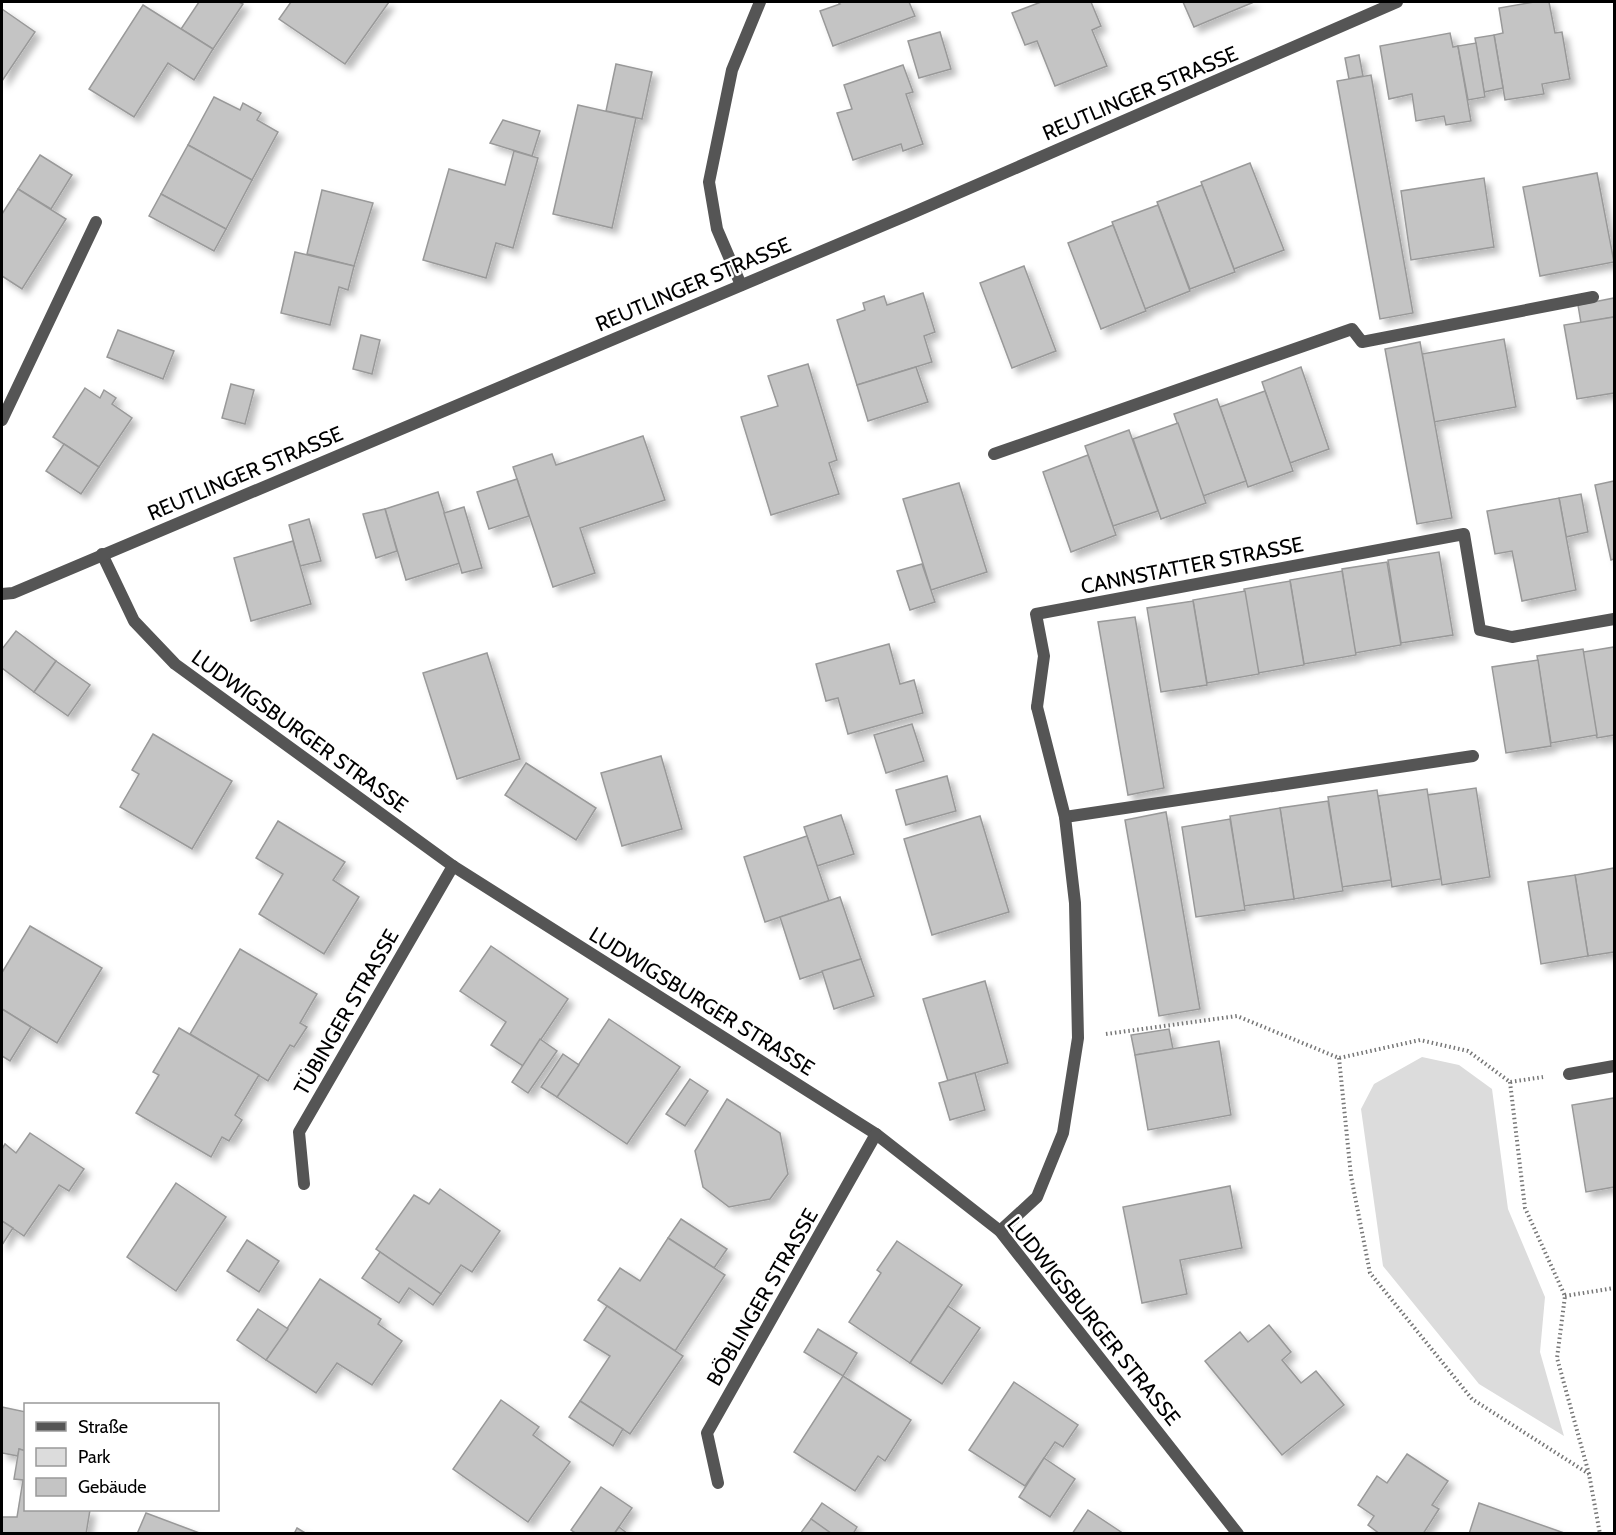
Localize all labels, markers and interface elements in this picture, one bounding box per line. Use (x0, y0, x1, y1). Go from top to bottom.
street label: REUTLINGER STRASSE (1039, 41, 1241, 145)
street label: REUTLINGER STRASSE (592, 232, 794, 336)
street label: REUTLINGER STRASSE (144, 421, 346, 525)
street label: CANNSTATTER STRASSE (1079, 531, 1305, 599)
street label: LUDWIGSBURGER STRASSE (187, 644, 413, 818)
street label: LUDWIGSBURGER STRASSE (585, 921, 819, 1081)
street label: TÜBINGER STRASSE (288, 925, 404, 1099)
street label: BÖBLINGER STRASSE (701, 1204, 823, 1390)
street label: LUDWIGSBURGER STRASSE (1002, 1212, 1186, 1430)
legend (24, 1403, 219, 1511)
text: Straße (78, 1416, 128, 1438)
text: Park (78, 1446, 111, 1468)
text: Gebäude (78, 1476, 147, 1498)

